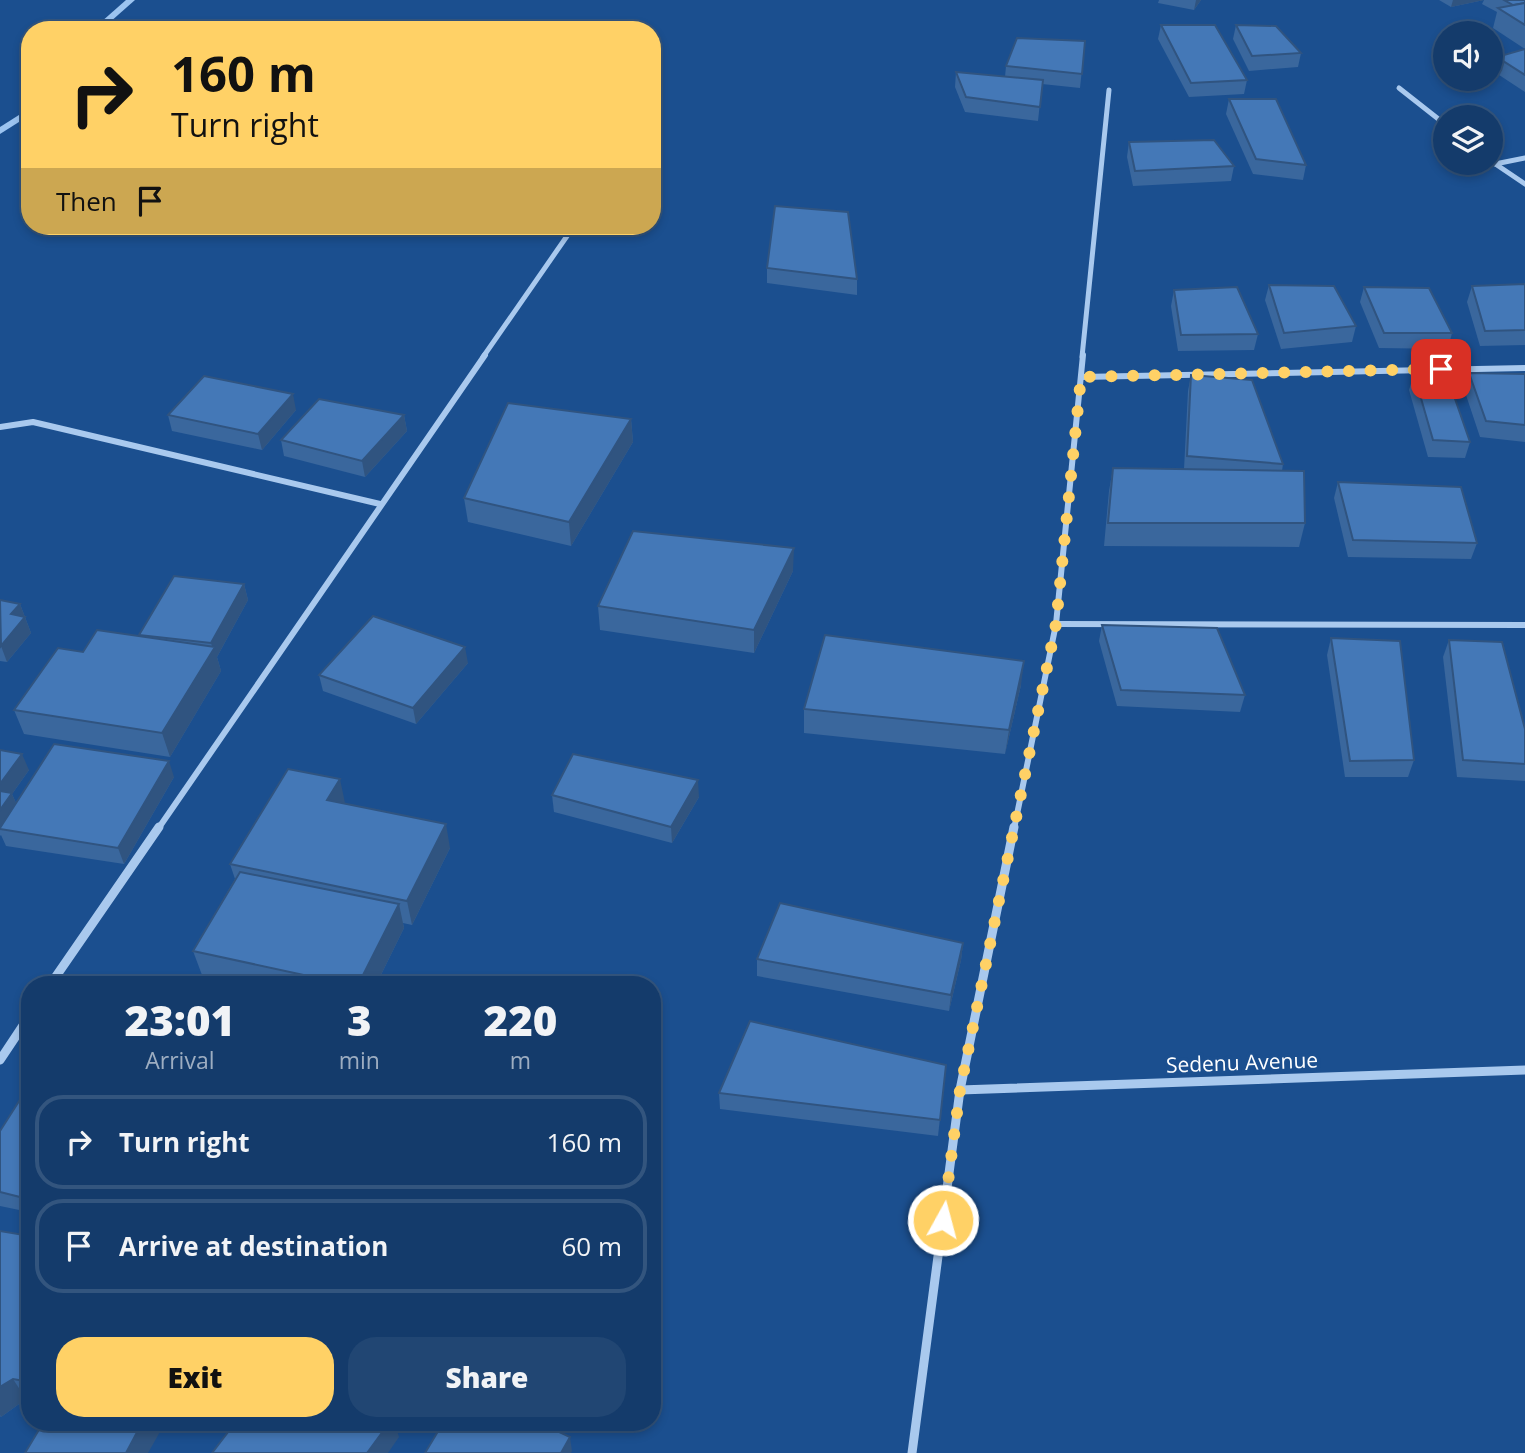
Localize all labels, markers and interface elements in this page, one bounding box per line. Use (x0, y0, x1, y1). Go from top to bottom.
map controls (1433, 21, 1503, 175)
button: sound (1433, 21, 1503, 91)
text: 160 m (171, 40, 316, 106)
icon: right (56, 49, 147, 140)
text: Turn right (171, 103, 319, 146)
button: layers (1433, 105, 1503, 175)
icon: arrive (131, 182, 169, 220)
text: Then (56, 183, 117, 219)
pin (1411, 339, 1471, 399)
icon: arrive (1422, 350, 1460, 388)
text: 23:01 (125, 991, 235, 1048)
text: 3 (347, 991, 372, 1048)
text: 220 (484, 991, 557, 1048)
text: Arrival (145, 1044, 215, 1076)
text: min (339, 1044, 380, 1076)
text: m (510, 1044, 531, 1076)
street label: Sedenu Avenue (1165, 1045, 1319, 1079)
icon: right (60, 1123, 98, 1161)
text: Turn right (119, 1124, 250, 1160)
text: 160 m (547, 1124, 622, 1160)
position arrow (906, 1183, 980, 1257)
icon: arrive (60, 1227, 98, 1265)
text: Arrive at destination (119, 1228, 388, 1264)
text: 60 m (561, 1228, 622, 1264)
button: Exit (56, 1337, 334, 1417)
button: Share (348, 1337, 626, 1417)

